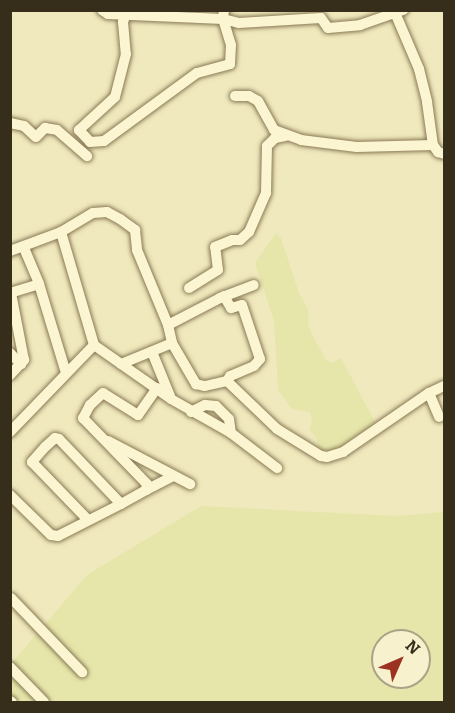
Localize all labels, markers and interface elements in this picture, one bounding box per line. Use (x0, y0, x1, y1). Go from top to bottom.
north arrow (371, 629, 431, 689)
text: N (402, 636, 424, 658)

